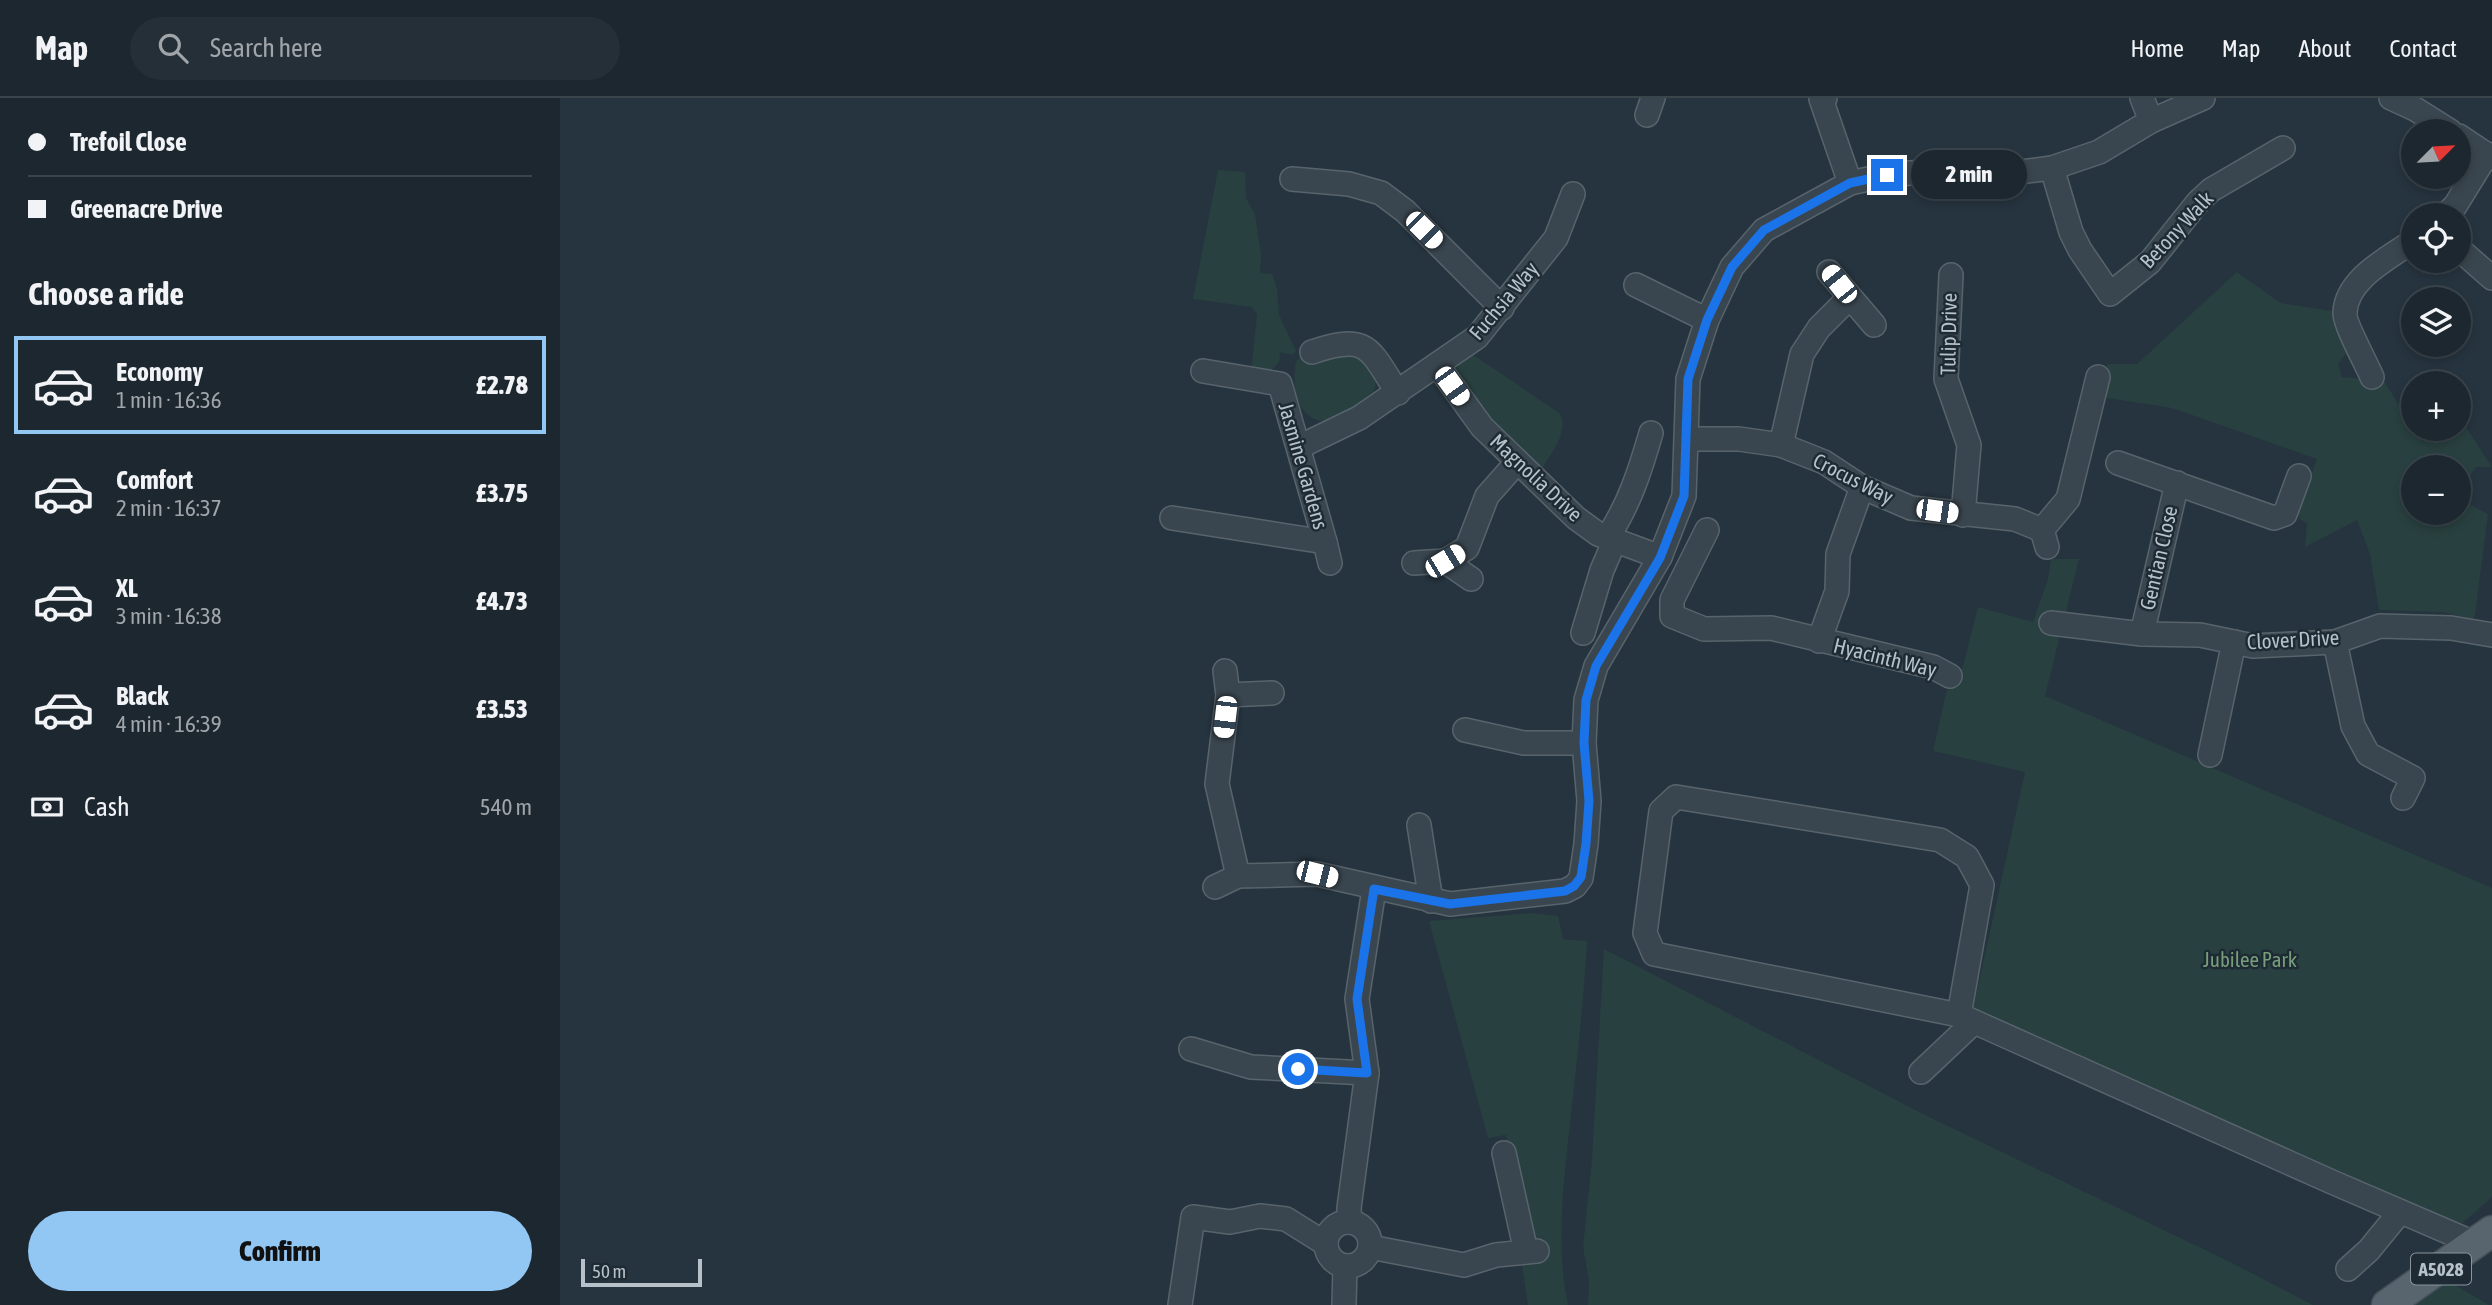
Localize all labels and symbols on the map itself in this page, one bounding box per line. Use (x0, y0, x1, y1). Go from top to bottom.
north arrow (2401, 119, 2471, 189)
callout: 2 min (1912, 150, 2027, 200)
route end (1871, 159, 1903, 191)
street label: Betony Walk (2135, 186, 2218, 273)
car (1402, 208, 1447, 252)
street label: Fuchsia Way (1464, 256, 1543, 344)
car (1818, 261, 1861, 307)
street label: Tulip Drive (1935, 293, 1961, 375)
car (1432, 363, 1473, 409)
street label: Jasmine Gardens (1274, 400, 1333, 532)
street label: Magnolia Drive (1486, 429, 1588, 526)
street label: Crocus Way (1809, 448, 1898, 509)
car (1915, 498, 1960, 524)
street label: Gentian Close (2134, 503, 2182, 612)
car (1422, 541, 1469, 581)
street label: Clover Drive (2246, 625, 2340, 653)
street label: Hyacinth Way (1831, 633, 1940, 681)
car (1213, 695, 1238, 739)
car (1295, 859, 1340, 889)
park label: Jubilee Park (2203, 947, 2297, 971)
route start (1282, 1053, 1314, 1085)
road number: A5028 (2411, 1254, 2471, 1284)
scale bar (581, 1256, 702, 1288)

